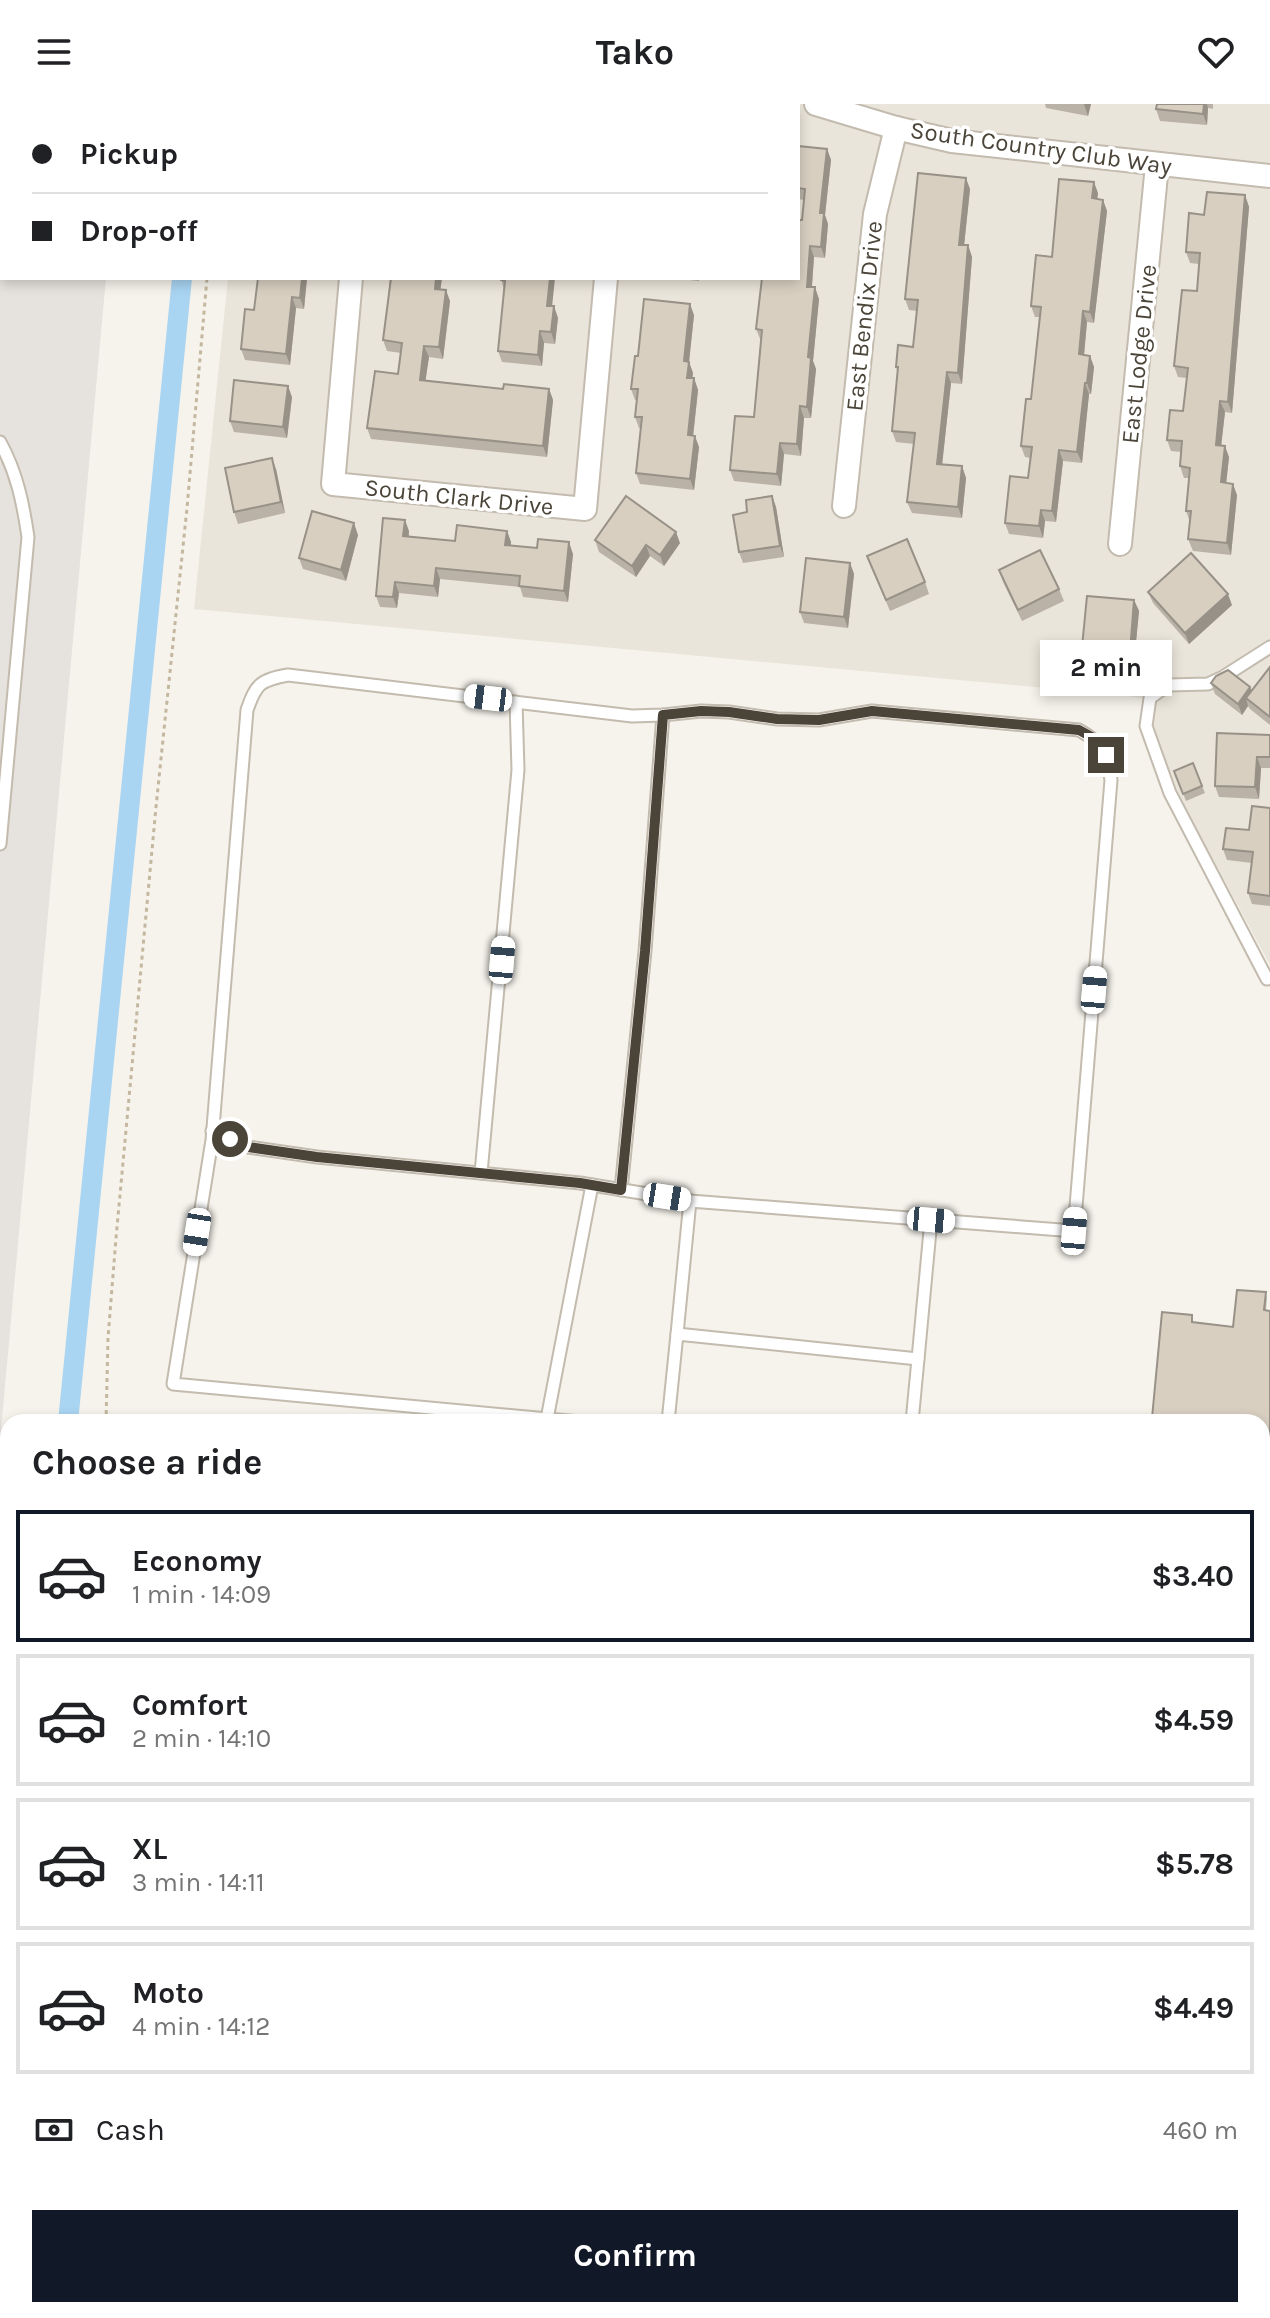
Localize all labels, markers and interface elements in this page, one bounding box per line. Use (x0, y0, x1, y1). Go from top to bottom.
icon: menu (32, 30, 76, 74)
icon: heart (1194, 30, 1238, 74)
text: Tako (596, 31, 674, 73)
street label: South Country Club Way (908, 116, 1174, 180)
text: Pickup (80, 136, 178, 172)
text: Drop-off (80, 213, 198, 249)
street label: East Bendix Drive (840, 219, 888, 413)
street label: East Lodge Drive (1116, 263, 1162, 445)
street label: South Clark Drive (363, 473, 555, 521)
callout: 2 min (1040, 639, 1172, 695)
text: 2 min (1070, 652, 1142, 683)
car (463, 683, 513, 713)
route end (1088, 737, 1124, 773)
car (488, 935, 516, 985)
car (1080, 965, 1108, 1015)
route start (212, 1121, 248, 1157)
car (641, 1181, 693, 1213)
car (181, 1206, 213, 1258)
car (906, 1206, 956, 1234)
car (1060, 1206, 1088, 1256)
text: Choose a ride (32, 1441, 262, 1483)
icon: car (36, 1540, 108, 1612)
text: Economy (132, 1543, 262, 1579)
text: $3.40 (1151, 1558, 1234, 1594)
text: 1 min · 14:09 (132, 1579, 271, 1610)
icon: car (36, 1684, 108, 1756)
text: Comfort (132, 1687, 248, 1723)
text: $4.59 (1153, 1702, 1234, 1738)
text: 2 min · 14:10 (132, 1723, 271, 1754)
icon: car (36, 1828, 108, 1900)
text: XL (132, 1831, 167, 1867)
text: $5.78 (1155, 1846, 1234, 1882)
text: 3 min · 14:11 (132, 1867, 265, 1898)
icon: car (36, 1972, 108, 2044)
text: Moto (132, 1975, 204, 2011)
text: $4.49 (1153, 1990, 1234, 2026)
text: 4 min · 14:12 (132, 2011, 270, 2042)
icon: cash (32, 2108, 76, 2152)
text: Cash (96, 2112, 165, 2148)
text: 460 m (1163, 2115, 1238, 2146)
button: Confirm (32, 2210, 1238, 2302)

